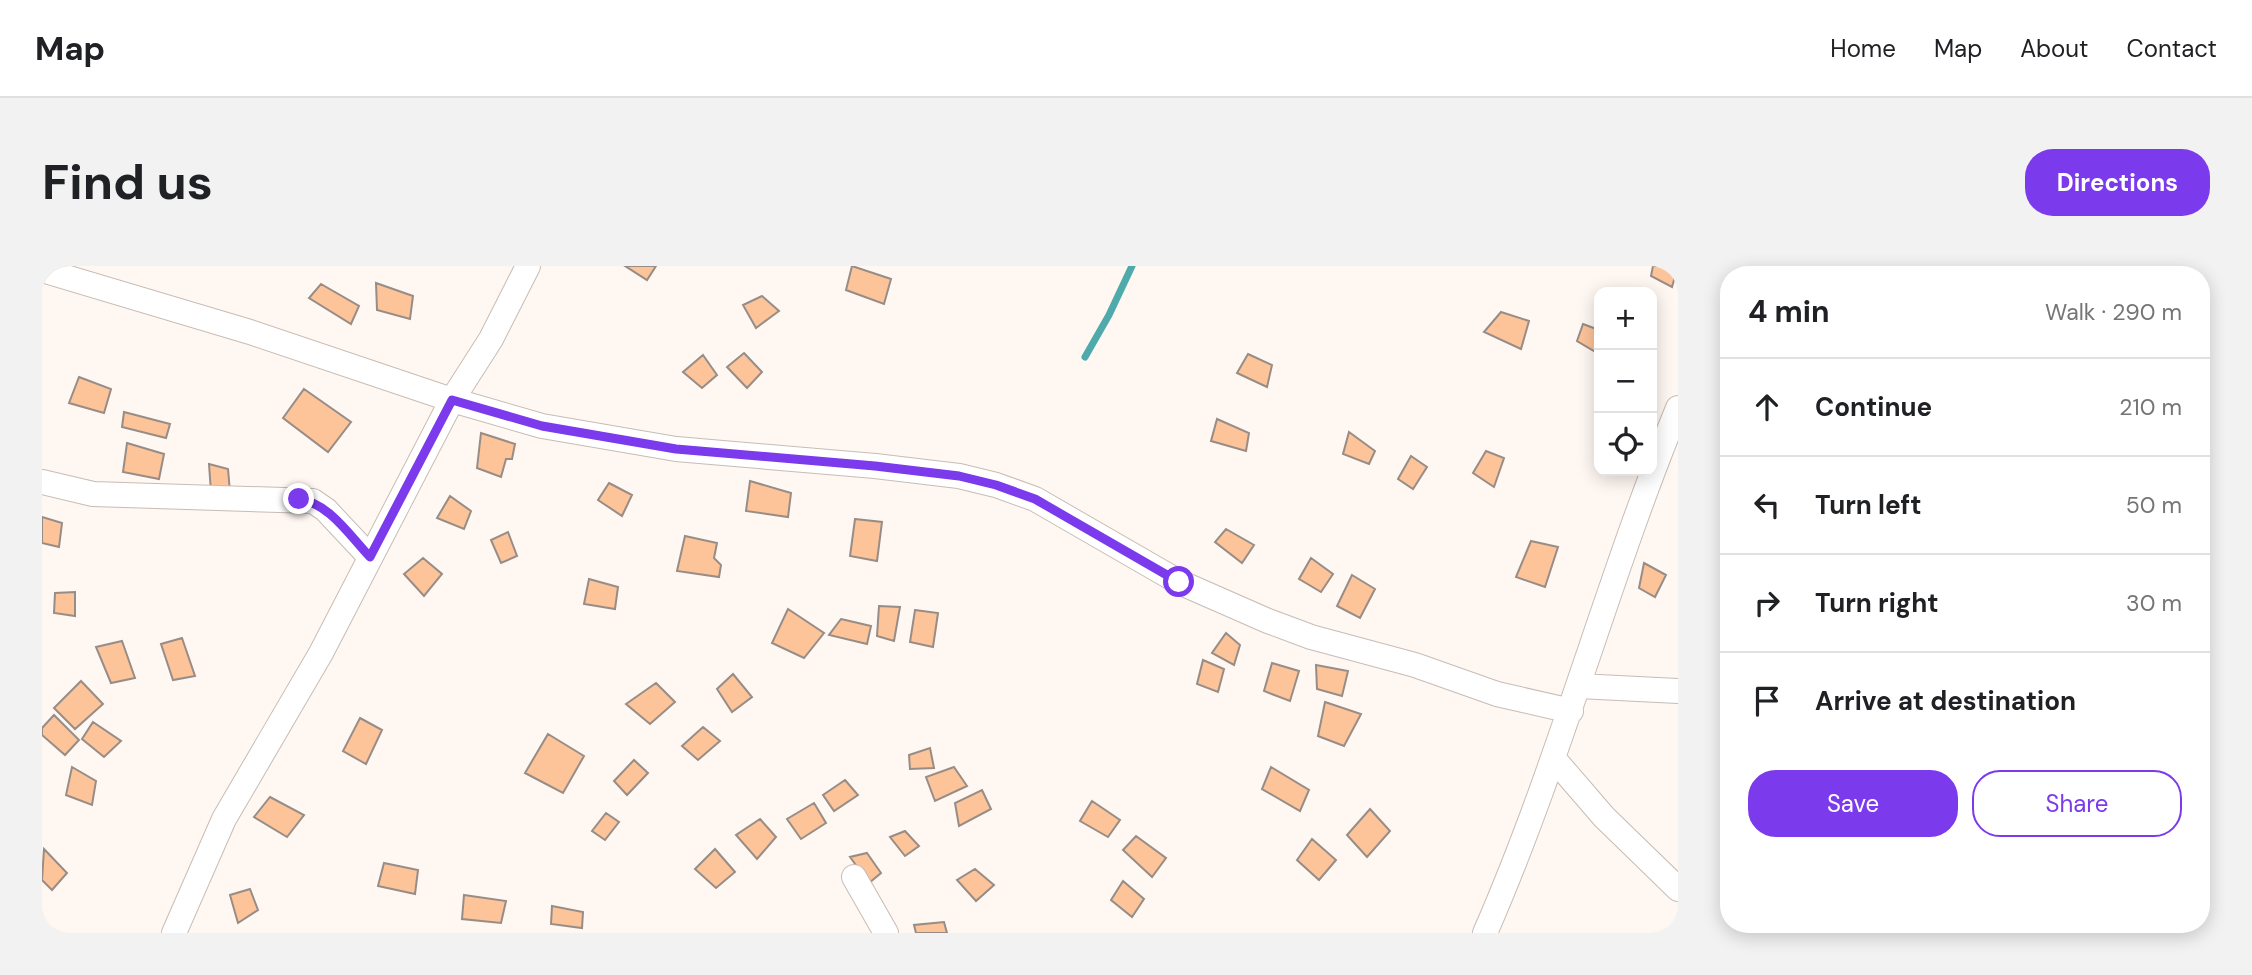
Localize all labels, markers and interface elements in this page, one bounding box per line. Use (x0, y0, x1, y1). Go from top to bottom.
text: Map (35, 27, 105, 70)
text: Home (1830, 33, 1896, 64)
text: Map (1934, 33, 1982, 64)
text: About (2020, 33, 2089, 64)
text: Contact (2127, 33, 2217, 64)
button: Directions (2025, 149, 2210, 216)
text: Find us (42, 150, 213, 214)
map controls (1594, 287, 1657, 476)
button: + (1594, 287, 1657, 350)
text: 4 min (1748, 292, 1830, 331)
text: Walk · 290 m (2045, 297, 2182, 327)
button: − (1594, 350, 1657, 413)
icon: ahead (1748, 388, 1786, 426)
text: Continue (1815, 390, 1932, 424)
text: 210 m (2119, 392, 2182, 422)
button: locate (1594, 413, 1657, 476)
route end (283, 483, 314, 514)
icon: left (1748, 486, 1786, 524)
text: Turn left (1815, 488, 1922, 522)
text: 50 m (2126, 490, 2182, 520)
route start (1163, 566, 1194, 597)
icon: right (1748, 584, 1786, 622)
text: Turn right (1815, 586, 1939, 620)
text: 30 m (2126, 588, 2182, 618)
icon: arrive (1748, 682, 1786, 720)
text: Arrive at destination (1815, 684, 2076, 718)
button: Save (1748, 770, 1958, 837)
button: Share (1972, 770, 2182, 837)

